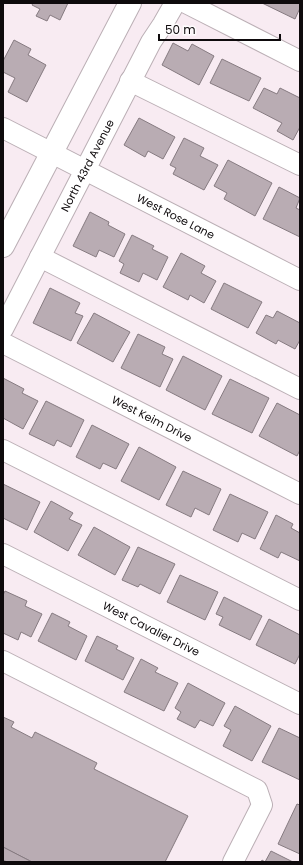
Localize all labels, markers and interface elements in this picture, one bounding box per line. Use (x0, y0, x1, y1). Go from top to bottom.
scale bar (159, 16, 280, 42)
text: 50 m (165, 21, 196, 38)
street label: North 43rd Avenue (57, 116, 118, 215)
street label: West Rose Lane (134, 190, 218, 243)
street label: West Keim Drive (109, 392, 195, 446)
street label: West Cavalier Drive (100, 598, 203, 660)

